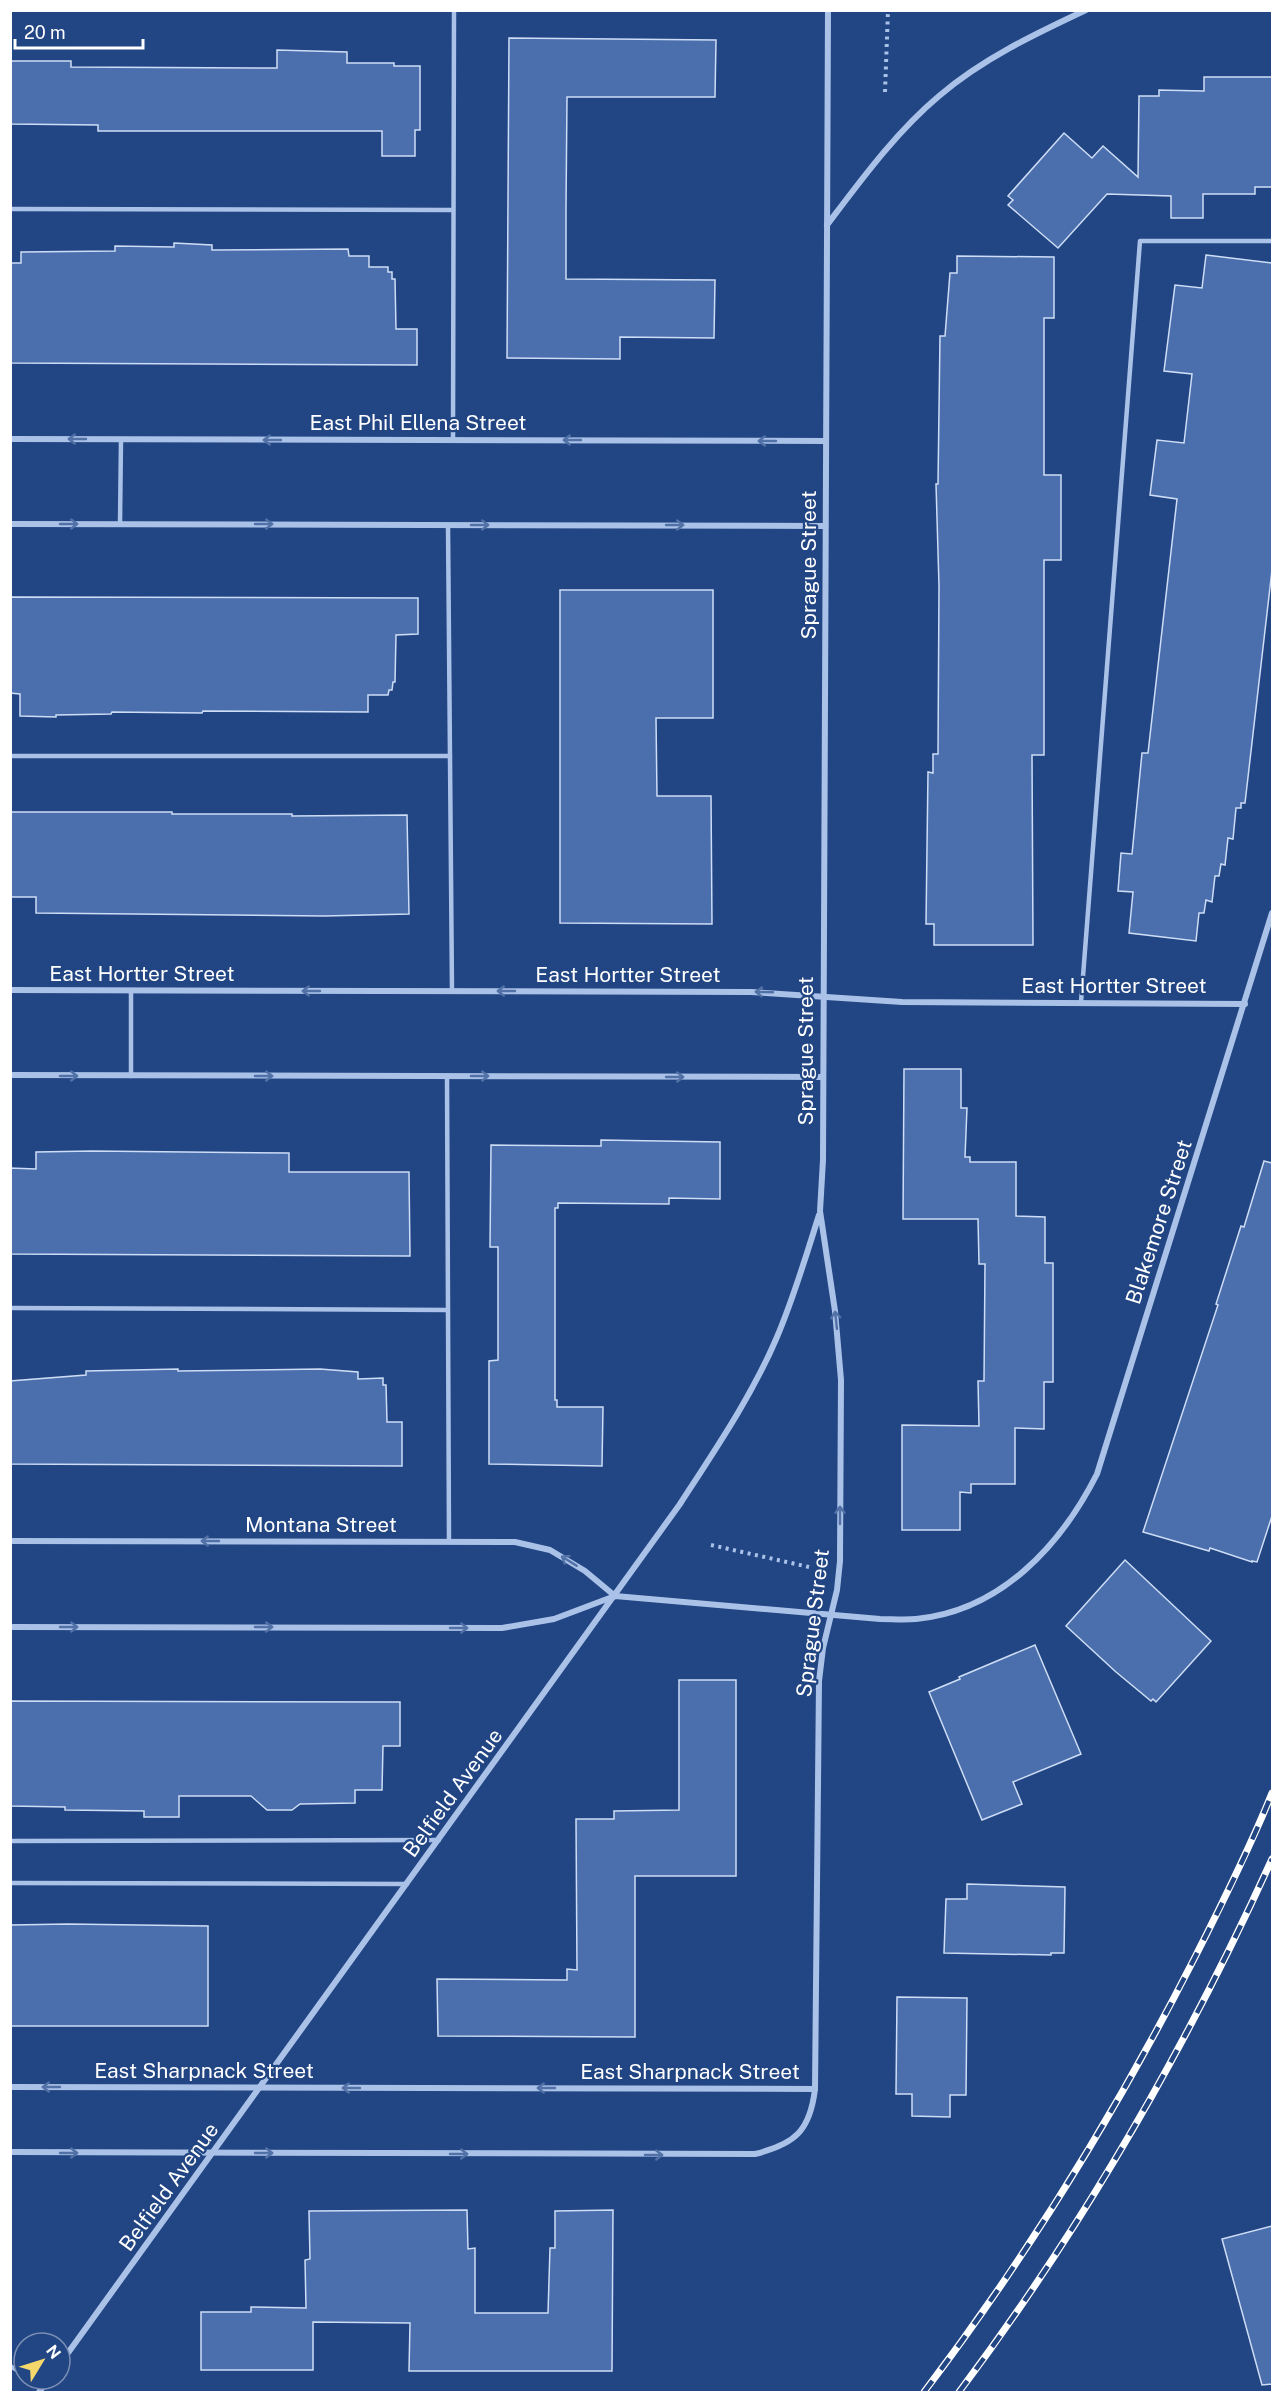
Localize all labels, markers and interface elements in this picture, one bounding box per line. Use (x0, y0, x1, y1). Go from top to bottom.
scale bar (15, 12, 142, 50)
text: 20 m (24, 22, 66, 43)
street label: East Phil Ellena Street (309, 410, 527, 435)
one-way arrow (68, 433, 88, 445)
one-way arrow (263, 434, 283, 445)
one-way arrow (563, 434, 583, 446)
one-way arrow (758, 435, 778, 447)
street label: Sprague Street (796, 490, 821, 640)
one-way arrow (58, 518, 78, 530)
one-way arrow (253, 518, 273, 530)
one-way arrow (469, 519, 489, 531)
one-way arrow (664, 519, 684, 531)
street label: East Hortter Street (49, 961, 235, 986)
street label: East Hortter Street (535, 962, 721, 987)
street label: East Hortter Street (1021, 973, 1207, 998)
street label: Sprague Street (793, 976, 818, 1126)
one-way arrow (302, 985, 322, 997)
one-way arrow (497, 985, 517, 997)
one-way arrow (755, 987, 775, 998)
one-way arrow (58, 1070, 78, 1082)
one-way arrow (253, 1070, 273, 1082)
one-way arrow (469, 1070, 489, 1082)
one-way arrow (664, 1071, 684, 1083)
street label: Blakemore Street (1120, 1136, 1197, 1307)
one-way arrow (830, 1311, 841, 1331)
one-way arrow (834, 1506, 846, 1526)
street label: Montana Street (245, 1512, 397, 1537)
one-way arrow (200, 1535, 220, 1547)
street label: Sprague Street (791, 1547, 834, 1698)
one-way arrow (560, 1555, 577, 1568)
one-way arrow (58, 1621, 78, 1633)
one-way arrow (253, 1621, 273, 1633)
one-way arrow (448, 1622, 468, 1634)
street label: Belfield Avenue (398, 1724, 508, 1862)
street label: East Sharpnack Street (94, 2058, 314, 2083)
street label: East Sharpnack Street (580, 2059, 800, 2084)
one-way arrow (42, 2081, 62, 2093)
one-way arrow (342, 2082, 362, 2094)
one-way arrow (537, 2082, 557, 2094)
street label: Belfield Avenue (114, 2118, 224, 2256)
one-way arrow (58, 2147, 78, 2158)
one-way arrow (253, 2147, 273, 2159)
one-way arrow (448, 2148, 468, 2160)
one-way arrow (643, 2149, 663, 2161)
north arrow (12, 2331, 72, 2391)
text: N (42, 2341, 65, 2363)

